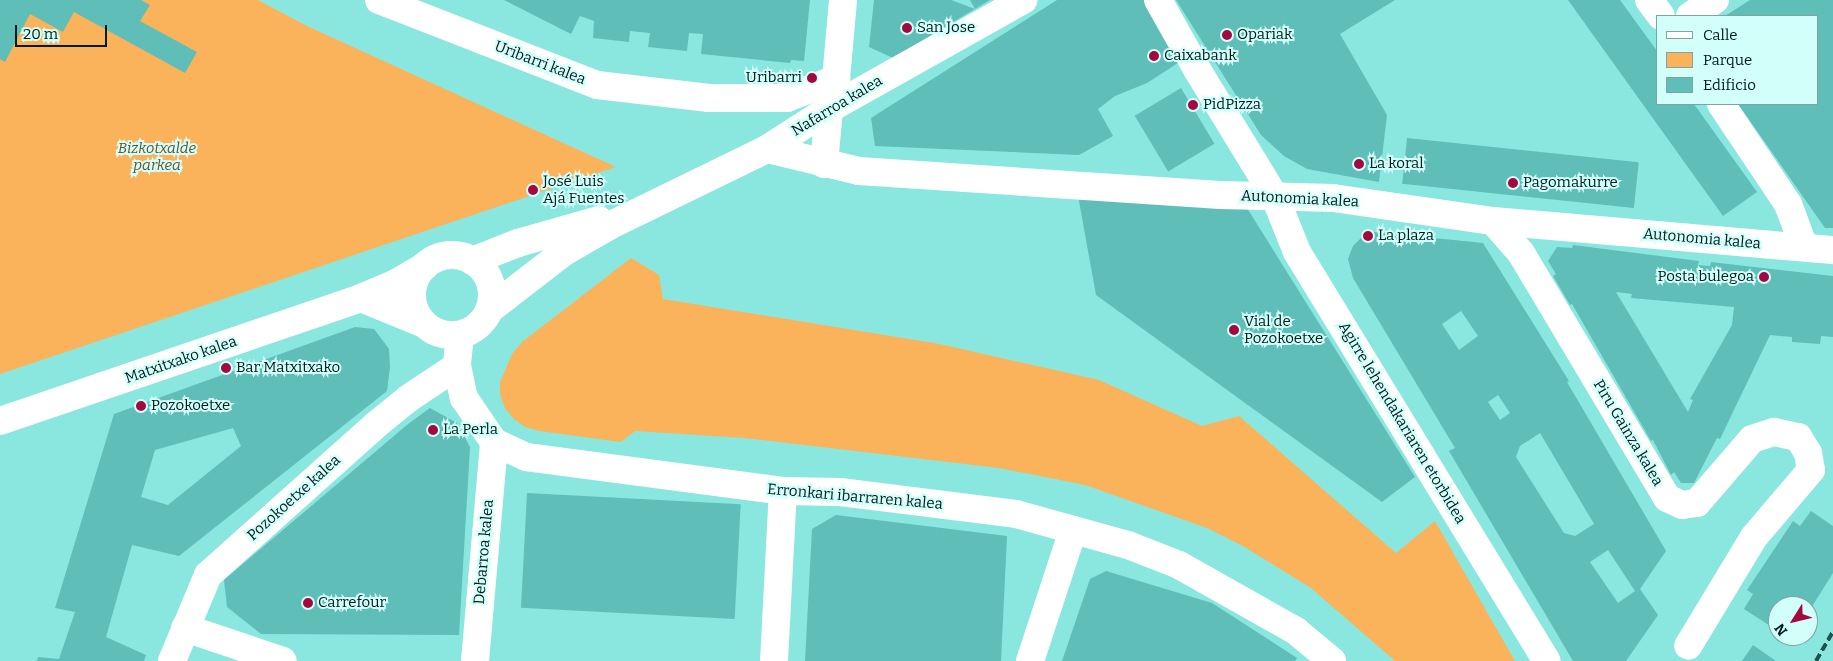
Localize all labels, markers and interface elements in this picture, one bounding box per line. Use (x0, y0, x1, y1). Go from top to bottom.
scale bar (18, 15, 110, 47)
legend (1656, 15, 1818, 105)
place label: San Jose (917, 19, 975, 37)
marker: San Jose (901, 22, 913, 34)
text: 20 m (23, 25, 58, 43)
place label: Opariak (1237, 26, 1292, 44)
text: Calle (1703, 26, 1737, 44)
marker: Opariak (1221, 29, 1233, 41)
street label: Uribarri kalea (492, 37, 588, 89)
place label: Caixabank (1164, 47, 1237, 65)
marker: Caixabank (1148, 50, 1160, 62)
text: Parque (1703, 51, 1752, 69)
place label: Uribarri (746, 69, 802, 87)
street label: Nafarroa kalea (788, 72, 886, 140)
marker: Uribarri (806, 72, 818, 84)
text: Edificio (1703, 76, 1756, 94)
place label: PidPizza (1203, 96, 1261, 114)
marker: PidPizza (1187, 99, 1199, 111)
park label: Bizkotxalde parkea (118, 139, 196, 174)
place label: La koral (1369, 155, 1424, 173)
marker: La koral (1353, 158, 1365, 170)
place label: José Luis Ajá Fuentes (543, 172, 624, 207)
place label: Pagomakurre (1523, 174, 1618, 192)
marker: Pagomakurre (1507, 177, 1519, 189)
marker: José Luis Ajá Fuentes (527, 184, 539, 196)
street label: Autonomia kalea (1240, 187, 1360, 211)
street label: Autonomia kalea (1642, 225, 1762, 253)
place label: La plaza (1378, 227, 1434, 245)
marker: La plaza (1362, 230, 1374, 242)
place label: Posta bulegoa (1658, 268, 1754, 286)
marker: Posta bulegoa (1758, 271, 1770, 283)
place label: Vial de Pozokoetxe (1244, 312, 1323, 347)
street label: Agirre lehendakariaren etorbidea (1334, 319, 1470, 527)
marker: Vial de Pozokoetxe (1228, 324, 1240, 336)
street label: Matxitxako kalea (123, 332, 239, 388)
place label: Bar Matxitxako (236, 359, 340, 377)
marker: Bar Matxitxako (220, 362, 232, 374)
street label: Piru Gainza kalea (1589, 377, 1667, 489)
place label: Pozokoetxe (151, 397, 230, 415)
marker: Pozokoetxe (135, 400, 147, 412)
place label: La Perla (443, 421, 498, 439)
marker: La Perla (427, 424, 439, 436)
street label: Pozokoetxe kalea (244, 451, 344, 545)
street label: Erronkari ibarraren kalea (766, 480, 944, 514)
street label: Debarroa kalea (470, 499, 498, 605)
place label: Carrefour (318, 594, 386, 612)
north arrow (1768, 596, 1818, 646)
marker: Carrefour (302, 597, 314, 609)
text: N (1771, 620, 1791, 639)

